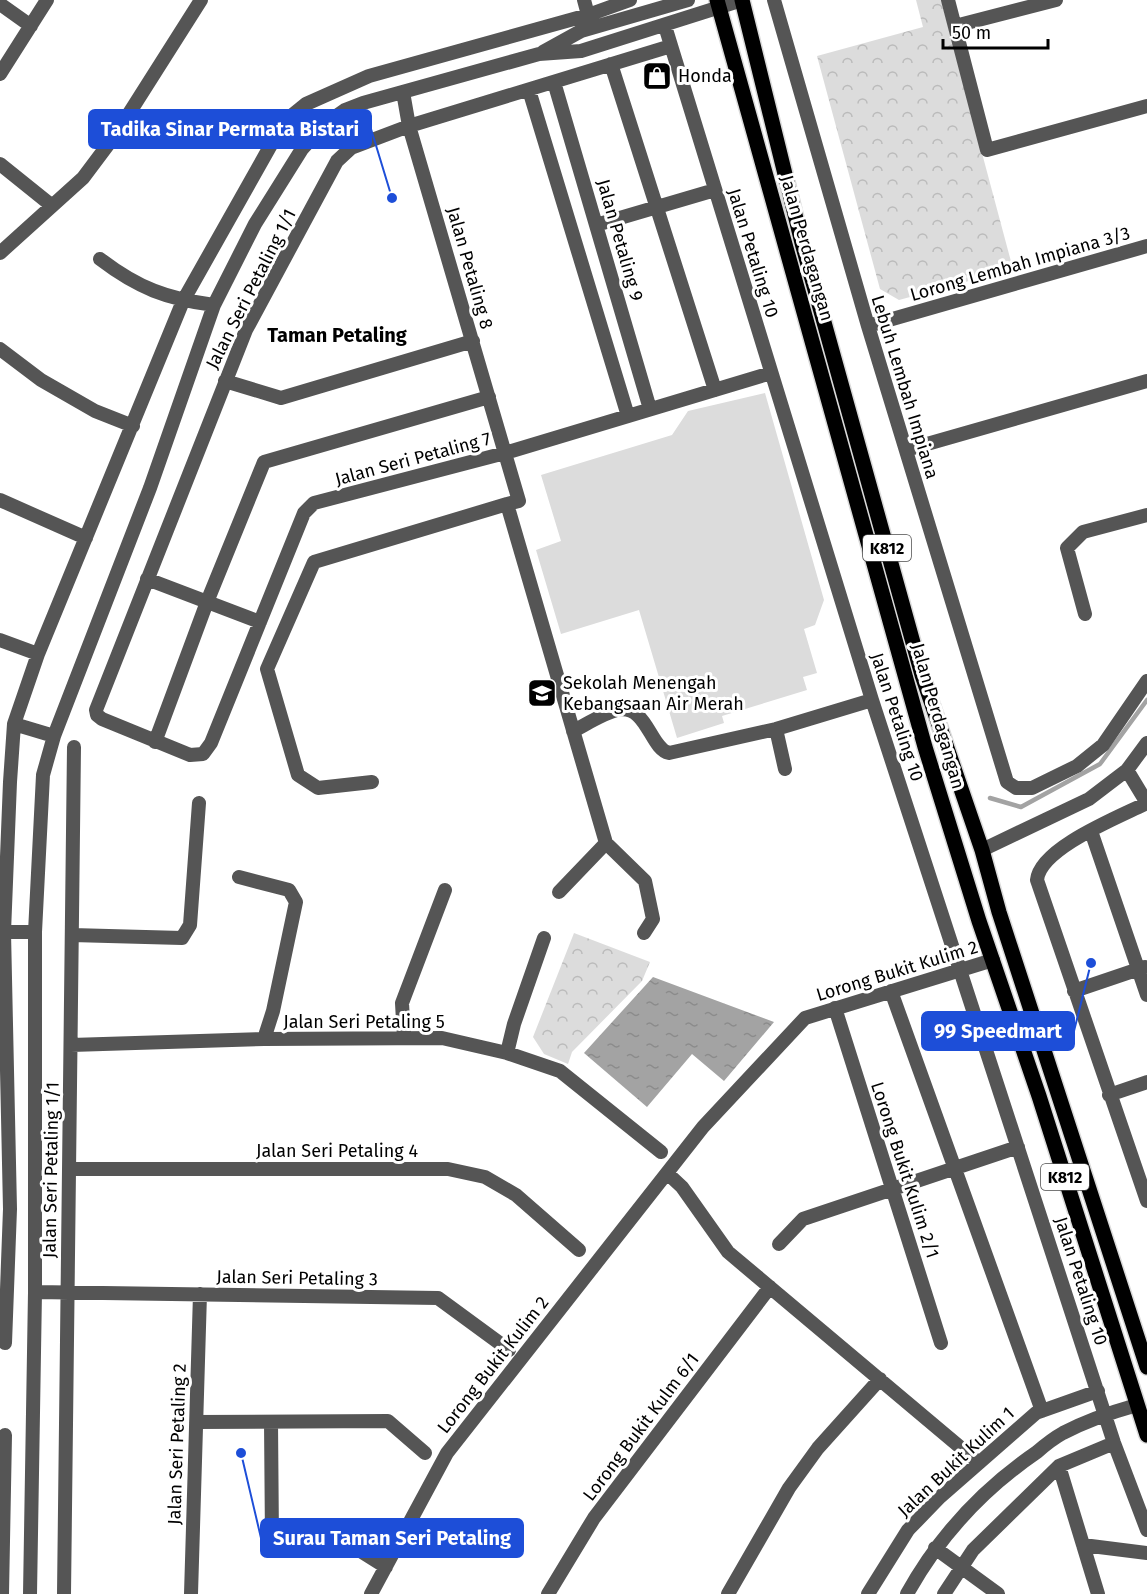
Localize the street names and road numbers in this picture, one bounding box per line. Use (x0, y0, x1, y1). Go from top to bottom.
street label: Jalan Perdagangan (776, 173, 838, 323)
street label: Jalan Petaling 9 (592, 177, 648, 303)
street label: Jalan Petaling 10 (723, 186, 783, 320)
street label: Jalan Petaling 8 (442, 204, 498, 332)
street label: Jalan Seri Petaling 1/1 (201, 205, 301, 373)
street label: Lorong Lembah Impiana 3/3 (907, 222, 1133, 306)
street label: Lebuh Lembah Impiana (867, 293, 943, 481)
street label: Jalan Seri Petaling 7 (333, 428, 493, 490)
road number: K812 (863, 535, 911, 561)
street label: Jalan Perdagangan (907, 641, 969, 791)
street label: Jalan Petaling 10 (866, 650, 928, 784)
street label: Lorong Bukit Kulim 2 (813, 936, 981, 1006)
street label: Jalan Seri Petaling 5 (283, 1011, 445, 1033)
street label: Lorong Bukit Kulim 2/1 (866, 1079, 944, 1261)
street label: Jalan Seri Petaling 1/1 (38, 1082, 64, 1258)
street label: Jalan Seri Petaling 4 (256, 1140, 418, 1162)
road number: K812 (1041, 1164, 1089, 1190)
street label: Jalan Petaling 10 (1050, 1214, 1112, 1348)
street label: Jalan Seri Petaling 3 (216, 1266, 378, 1290)
street label: Lorong Bukit Kulim 2 (433, 1292, 553, 1438)
street label: Lorong Bukit Kulm 6/1 (578, 1349, 704, 1505)
street label: Jalan Seri Petaling 2 (163, 1363, 191, 1525)
street label: Jalan Bukit Kulim 1 (893, 1402, 1019, 1522)

